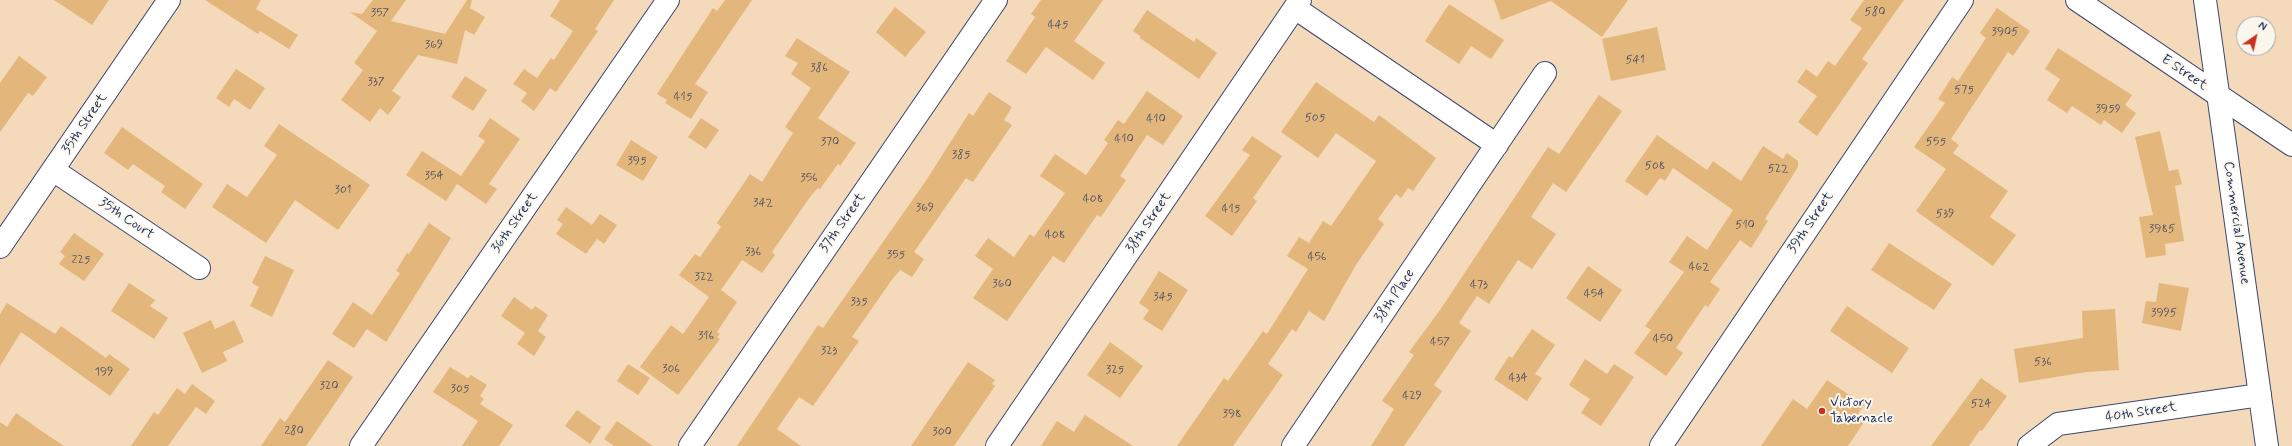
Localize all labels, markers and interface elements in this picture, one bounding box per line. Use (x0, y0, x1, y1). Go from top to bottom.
house number: 580 (1865, 5, 1885, 19)
house number: 357 (371, 6, 389, 20)
north arrow (2236, 16, 2276, 56)
house number: 445 (1048, 18, 1068, 32)
text: N (2255, 19, 2269, 35)
house number: 3905 (1992, 25, 2018, 39)
house number: 369 (425, 38, 443, 52)
street label: E Street (2158, 51, 2210, 95)
house number: 541 (1625, 53, 1645, 67)
house number: 386 (810, 61, 828, 75)
house number: 337 (367, 75, 385, 89)
house number: 575 (1954, 83, 1974, 97)
house number: 415 (674, 90, 692, 104)
street label: 35th Street (59, 91, 111, 157)
house number: 3959 (2095, 102, 2121, 116)
house number: 505 (1305, 111, 1325, 125)
house number: 410 (1146, 112, 1166, 126)
house number: 410 (1114, 132, 1134, 146)
house number: 370 (821, 135, 839, 149)
house number: 555 (1926, 135, 1946, 149)
house number: 385 (952, 148, 970, 162)
house number: 395 (627, 154, 647, 168)
house number: 508 (1645, 159, 1665, 173)
street label: Commercial Avenue (2219, 160, 2253, 286)
house number: 522 (1768, 162, 1788, 176)
house number: 354 (425, 169, 443, 183)
house number: 356 (800, 171, 818, 185)
house number: 301 (335, 183, 351, 197)
street label: 38th Street (1123, 189, 1175, 257)
street label: 39th Street (1784, 189, 1838, 257)
street label: 36th Street (488, 190, 542, 256)
street label: 37th Street (816, 190, 870, 256)
house number: 408 (1083, 192, 1103, 206)
street label: 35th Court (95, 194, 157, 244)
house number: 342 (753, 196, 773, 210)
house number: 369 (916, 201, 934, 215)
house number: 415 (1222, 202, 1240, 216)
house number: 539 (1936, 207, 1954, 221)
house number: 510 (1735, 218, 1755, 232)
house number: 3985 (2149, 222, 2175, 236)
house number: 408 (1045, 228, 1065, 242)
house number: 336 (745, 245, 761, 259)
house number: 355 (887, 248, 905, 262)
house number: 456 (1307, 250, 1327, 264)
house number: 225 (72, 253, 90, 267)
house number: 462 (1689, 260, 1709, 274)
street label: 38th Place (1371, 266, 1419, 326)
house number: 322 (695, 270, 713, 284)
house number: 360 (992, 277, 1012, 291)
house number: 473 (1470, 278, 1488, 292)
house number: 454 (1584, 287, 1604, 301)
house number: 345 (1153, 290, 1173, 304)
house number: 335 (850, 295, 868, 309)
house number: 3995 (2151, 306, 2177, 320)
house number: 316 (698, 329, 714, 343)
house number: 450 (1653, 332, 1673, 346)
house number: 457 (1430, 335, 1450, 349)
house number: 323 (821, 344, 837, 358)
house number: 536 (2034, 355, 2052, 369)
house number: 306 (662, 362, 680, 376)
house number: 325 (1106, 363, 1124, 377)
house number: 199 (95, 365, 113, 379)
house number: 434 (1508, 371, 1528, 385)
house number: 320 (320, 379, 338, 393)
house number: 305 (451, 382, 469, 396)
house number: 429 (1402, 389, 1422, 403)
place label: Victory Tabernacle (1830, 395, 1893, 428)
house number: 524 (1971, 397, 1991, 411)
street label: 40th Street (2104, 399, 2178, 427)
marker: Victory Tabernacle (1817, 406, 1827, 416)
house number: 398 (1222, 407, 1242, 421)
house number: 280 (284, 424, 304, 438)
house number: 300 (932, 425, 952, 439)

